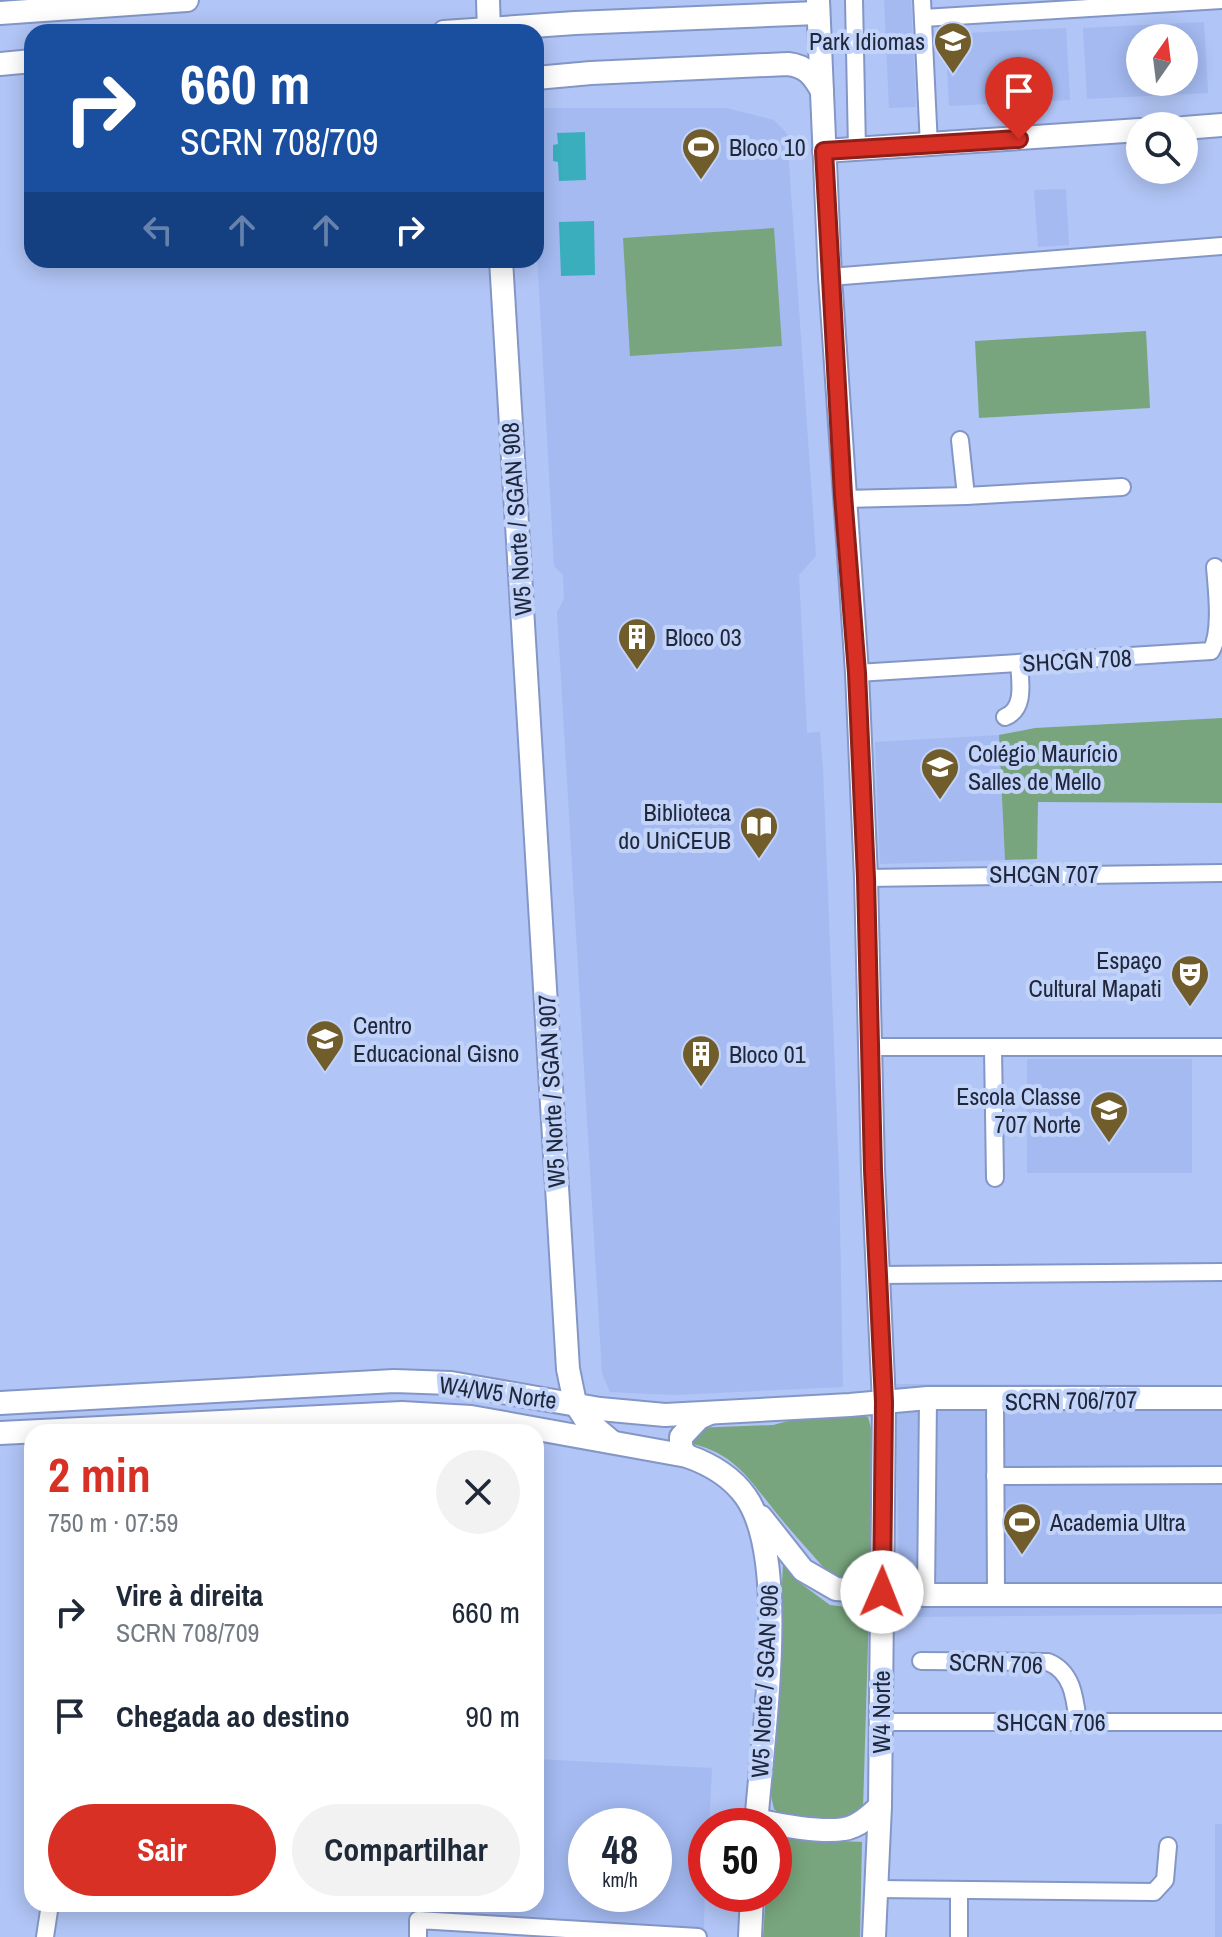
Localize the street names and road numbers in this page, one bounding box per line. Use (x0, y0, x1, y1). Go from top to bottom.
street label: W5 Norte / SGAN 908 (493, 421, 539, 617)
street label: SHCGN 708 (1022, 641, 1132, 679)
street label: SHCGN 707 (989, 858, 1099, 890)
street label: W5 Norte / SGAN 907 (530, 993, 572, 1189)
street label: W4/W5 Norte (437, 1368, 559, 1416)
street label: SCRN 706/707 (1005, 1383, 1137, 1417)
street label: W5 Norte / SGAN 906 (743, 1583, 785, 1779)
street label: SCRN 706 (948, 1645, 1044, 1681)
street label: W4 Norte (865, 1670, 897, 1754)
street label: SHCGN 706 (996, 1706, 1106, 1738)

